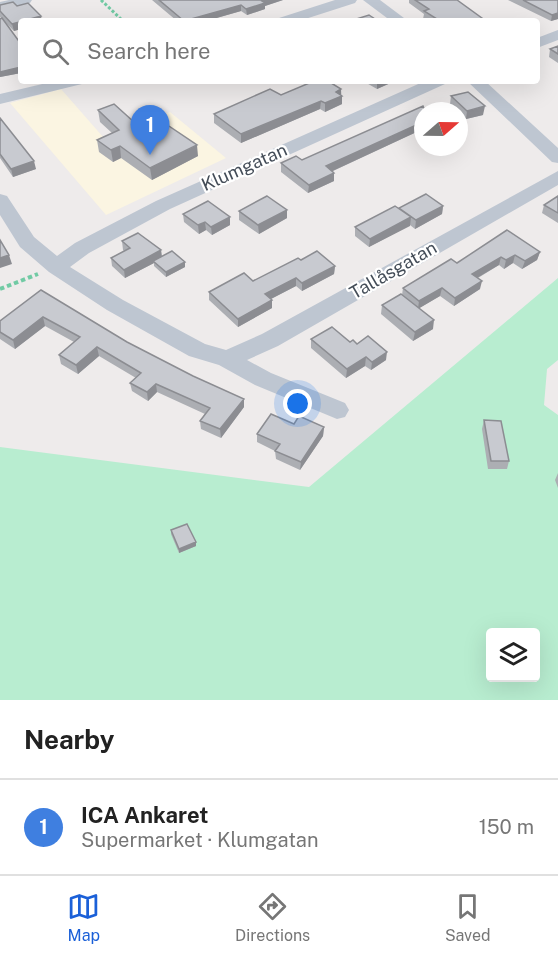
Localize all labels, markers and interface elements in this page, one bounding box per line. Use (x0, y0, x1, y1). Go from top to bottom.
search box (18, 18, 540, 84)
icon: search (39, 35, 72, 68)
text: Search here (87, 38, 211, 64)
north arrow (414, 102, 468, 156)
pin: 1 (130, 106, 170, 155)
street label: Klumgatan (198, 139, 290, 195)
street label: Tallåsgatan (346, 237, 440, 303)
your location (283, 389, 312, 418)
map controls (486, 628, 540, 682)
button: layers (486, 628, 540, 682)
text: Nearby (24, 724, 114, 755)
text: ICA Ankaret (81, 802, 208, 828)
text: 1 (39, 815, 48, 839)
text: 150 m (479, 815, 534, 839)
text: Supermarket · Klumgatan (81, 828, 318, 852)
tab: Map (67, 890, 100, 945)
tab: Directions (235, 890, 310, 945)
tab: Saved (445, 890, 491, 945)

